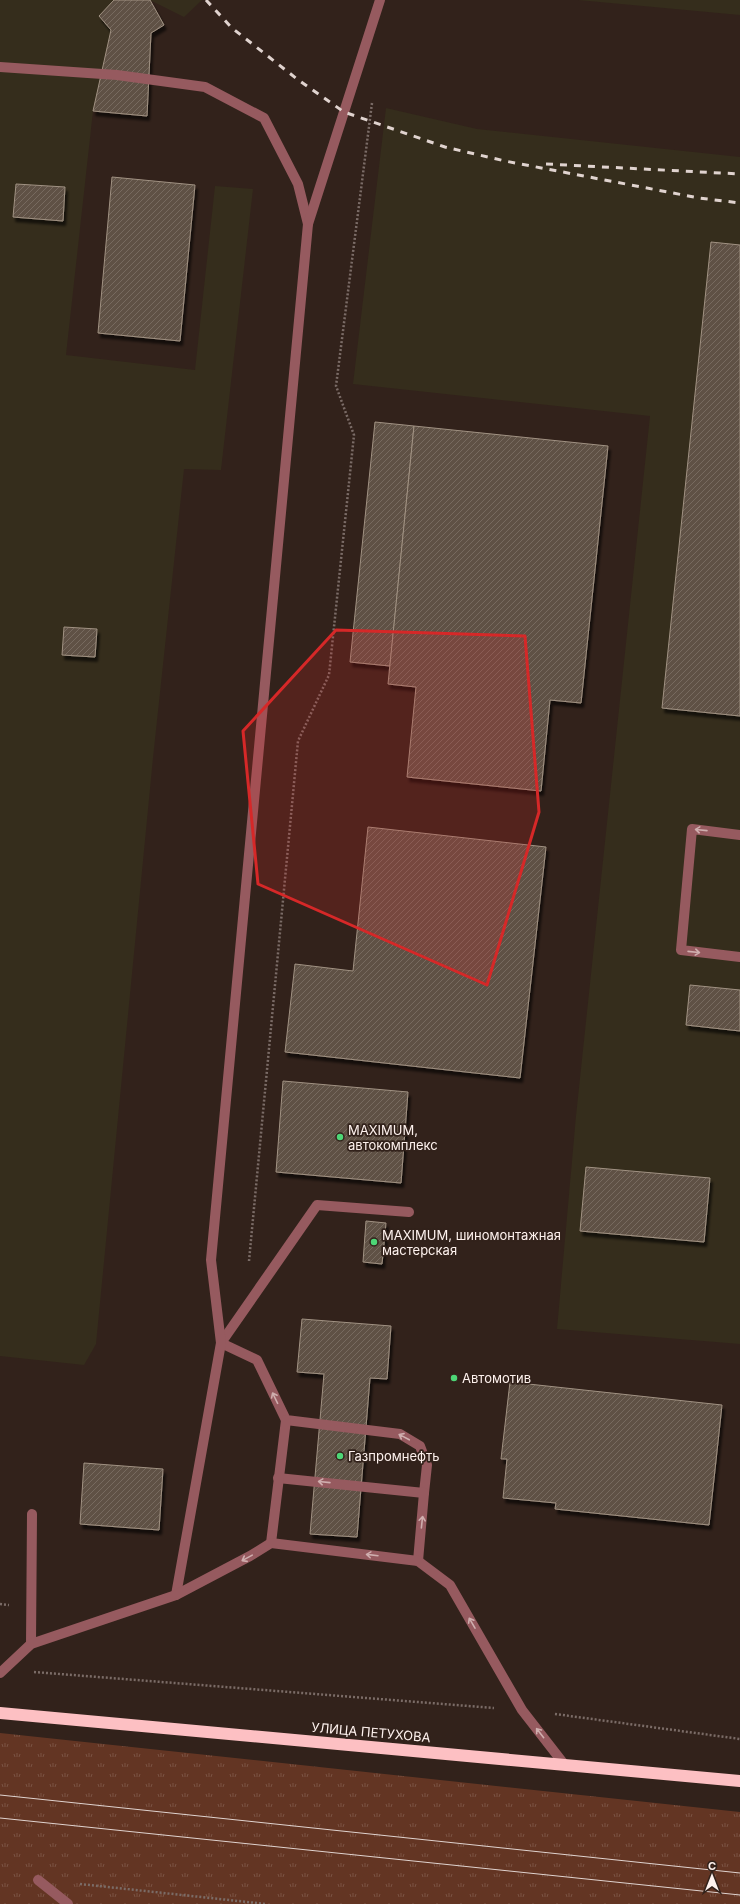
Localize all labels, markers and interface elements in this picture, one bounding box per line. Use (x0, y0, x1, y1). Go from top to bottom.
one-way arrow (695, 826, 708, 834)
one-way arrow (687, 948, 700, 956)
place label: MAXIMUM, автокомплекс (348, 1122, 438, 1153)
marker: MAXIMUM, автокомплекс (335, 1132, 345, 1142)
place label: MAXIMUM, шиномонтажная мастерская (382, 1227, 561, 1258)
marker: MAXIMUM, шиномонтажная мастерская (369, 1237, 379, 1247)
place label: Автомотив (462, 1370, 531, 1386)
marker: Автомотив (449, 1373, 459, 1383)
one-way arrow (271, 1392, 278, 1404)
one-way arrow (398, 1432, 410, 1440)
place label: Газпромнефть (348, 1448, 439, 1464)
marker: Газпромнефть (335, 1451, 345, 1461)
one-way arrow (318, 1478, 331, 1486)
one-way arrow (418, 1516, 425, 1529)
one-way arrow (366, 1551, 379, 1559)
one-way arrow (241, 1554, 253, 1562)
one-way arrow (467, 1617, 475, 1629)
street label: УЛИЦА ПЕТУХОВА (311, 1719, 431, 1745)
one-way arrow (536, 1728, 544, 1739)
north arrow (692, 1856, 732, 1896)
text: С (708, 1859, 716, 1873)

